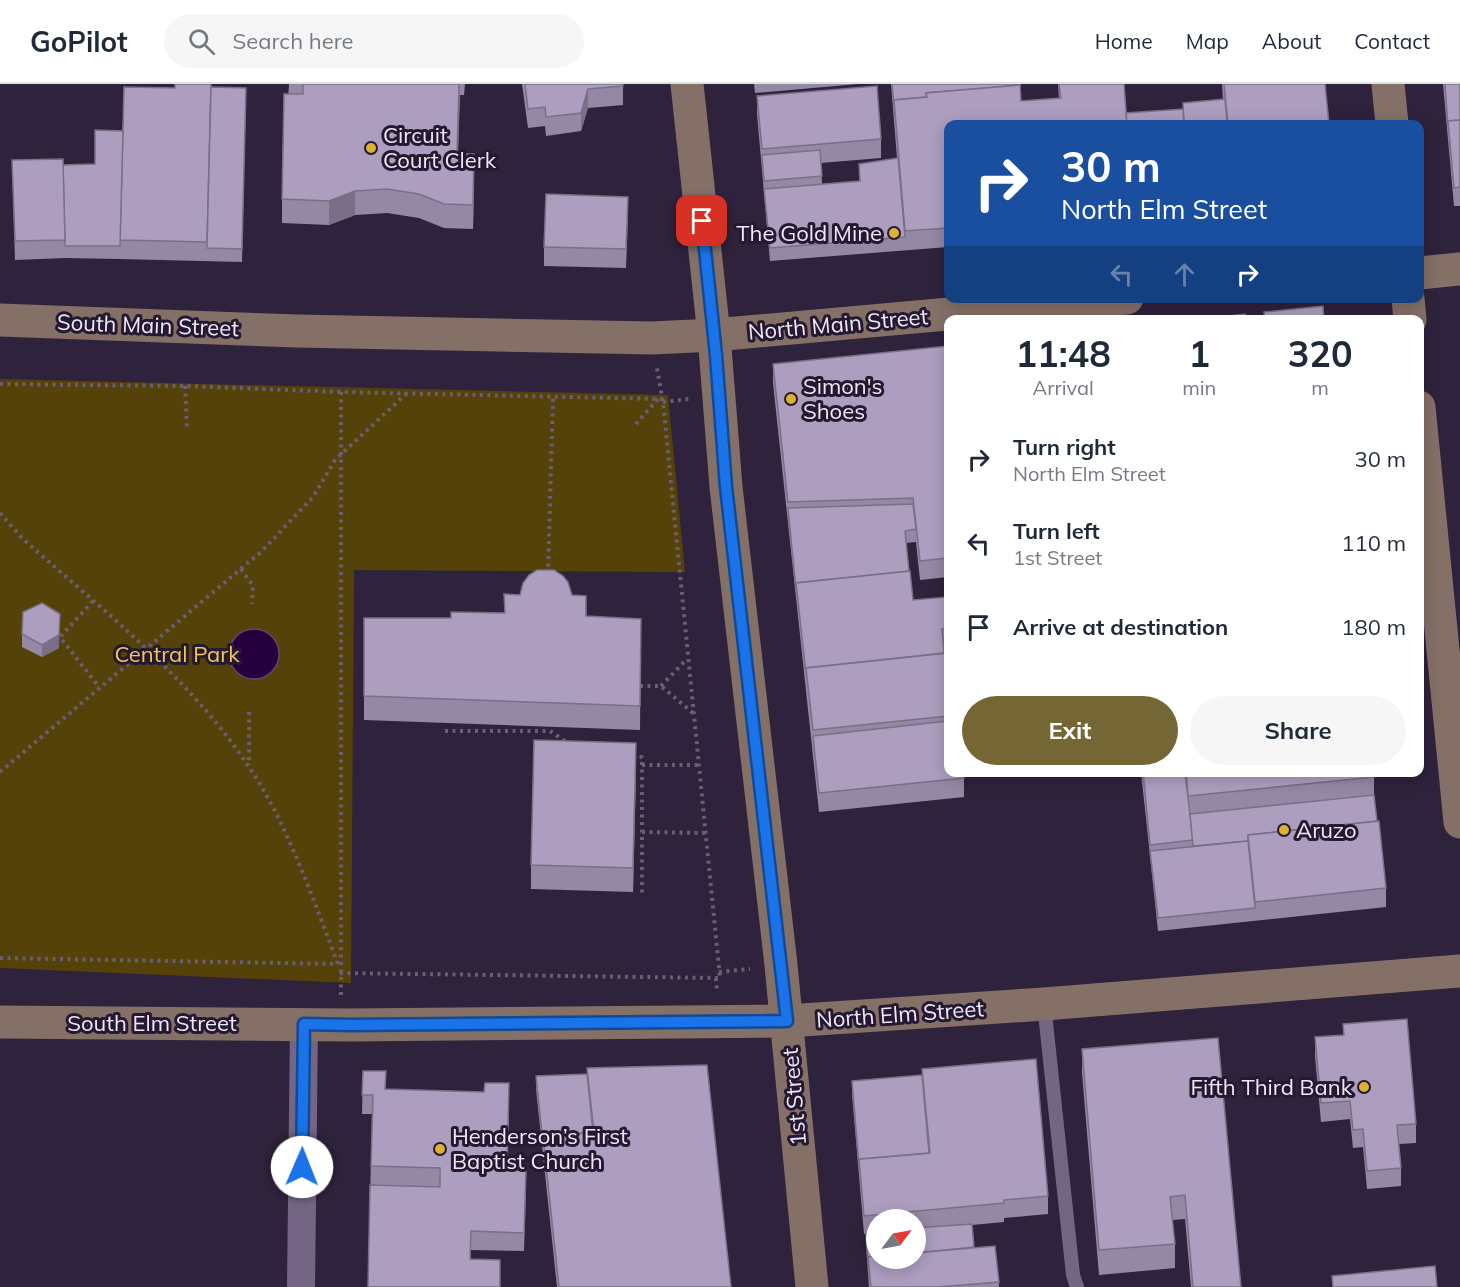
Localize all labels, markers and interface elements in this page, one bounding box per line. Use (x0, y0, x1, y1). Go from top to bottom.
search box (164, 14, 584, 68)
text: GoPilot (30, 24, 128, 59)
icon: search (185, 25, 218, 58)
text: Search here (233, 27, 354, 55)
text: Home (1095, 28, 1153, 54)
text: Map (1186, 28, 1229, 54)
text: About (1262, 28, 1321, 54)
text: Contact (1354, 28, 1430, 54)
place label: Circuit Court Clerk (383, 121, 497, 174)
text: 30 m (1061, 140, 1161, 193)
marker: Circuit Court Clerk (364, 141, 378, 155)
icon: right (962, 144, 1040, 222)
text: North Elm Street (1061, 192, 1267, 226)
pin (676, 195, 727, 246)
icon: arrive (685, 204, 718, 237)
place label: The Gold Mine (736, 219, 882, 247)
marker: The Gold Mine (887, 226, 901, 240)
icon: left (1105, 258, 1138, 291)
icon: ahead (1168, 258, 1201, 291)
icon: right (1231, 258, 1264, 291)
street label: North Main Street (747, 302, 930, 346)
street label: South Main Street (57, 308, 240, 342)
text: 11:48 (1015, 331, 1111, 376)
text: 1 (1188, 331, 1210, 376)
text: 320 (1288, 331, 1353, 376)
place label: Simon's Shoes (803, 372, 883, 425)
text: Arrival (1033, 375, 1094, 400)
text: min (1182, 375, 1216, 400)
text: m (1311, 375, 1329, 400)
marker: Simon's Shoes (784, 392, 798, 406)
text: Turn right (1013, 433, 1116, 461)
icon: right (962, 443, 995, 476)
text: 30 m (1355, 445, 1406, 473)
text: North Elm Street (1013, 461, 1166, 486)
text: Turn left (1013, 517, 1100, 545)
icon: left (962, 527, 995, 560)
text: 110 m (1341, 529, 1406, 557)
text: 1st Street (1013, 545, 1102, 570)
icon: arrive (962, 611, 995, 644)
text: Arrive at destination (1013, 613, 1228, 641)
text: 180 m (1341, 613, 1406, 641)
park label: Central Park (114, 640, 240, 668)
button: Exit (962, 696, 1178, 765)
button: Share (1190, 696, 1406, 765)
place label: Aruzo (1296, 816, 1357, 844)
marker: Aruzo (1277, 823, 1291, 837)
street label: North Elm Street (815, 994, 985, 1034)
street label: South Elm Street (67, 1009, 237, 1037)
street label: 1st Street (776, 1047, 812, 1147)
place label: Fifth Third Bank (1191, 1073, 1353, 1101)
marker: Fifth Third Bank (1357, 1080, 1371, 1094)
place label: Henderson’s First Baptist Church (452, 1122, 628, 1175)
position arrow (270, 1135, 334, 1199)
marker: Henderson’s First Baptist Church (433, 1142, 447, 1156)
north arrow (866, 1209, 926, 1269)
map controls (866, 1209, 926, 1269)

